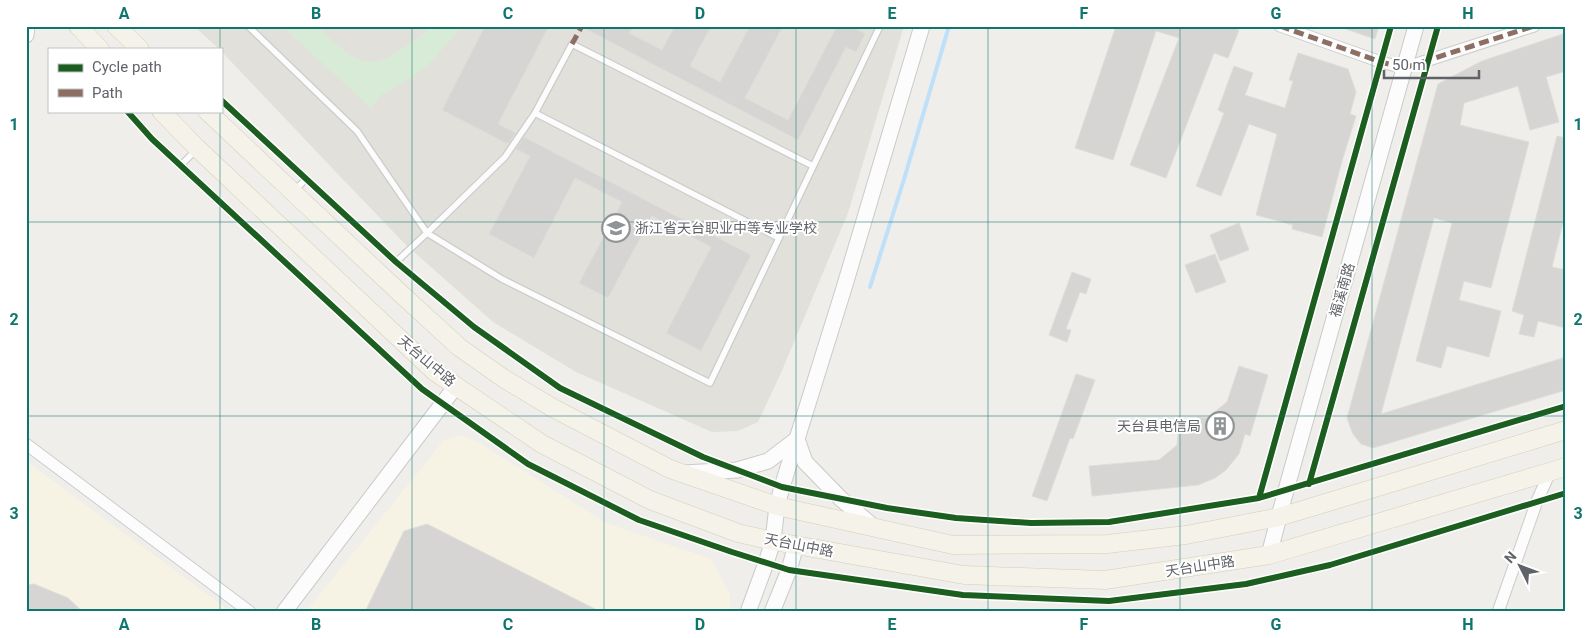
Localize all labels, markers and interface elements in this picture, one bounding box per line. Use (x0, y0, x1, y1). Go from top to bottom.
text: A (119, 4, 130, 23)
text: B (311, 4, 321, 23)
text: C (503, 4, 513, 23)
text: D (695, 4, 705, 23)
text: E (888, 4, 897, 23)
text: F (1080, 4, 1089, 23)
text: G (1271, 4, 1282, 23)
text: H (1462, 4, 1474, 23)
legend (48, 48, 222, 112)
scale bar (1384, 48, 1480, 80)
text: 50 m (1392, 56, 1426, 74)
text: Cycle path (92, 58, 162, 76)
text: Path (92, 84, 123, 102)
text: 1 (9, 115, 19, 134)
text: 1 (1573, 115, 1583, 134)
school or university icon: 浙江省天台职业中等专业学校 (601, 213, 631, 243)
place label: 浙江省天台职业中等专业学校 (635, 220, 817, 236)
street label: 福溪南路 (1327, 261, 1357, 319)
text: 2 (9, 310, 19, 329)
text: 2 (1573, 310, 1583, 329)
street label: 天台山中路 (395, 332, 459, 390)
building icon: 天台县电信局 (1205, 411, 1235, 441)
place label: 天台县电信局 (1117, 418, 1201, 434)
text: 3 (9, 504, 19, 523)
text: 3 (1573, 504, 1583, 523)
street label: 天台山中路 (763, 530, 835, 560)
north arrow (1494, 540, 1544, 590)
text: N (1501, 548, 1520, 566)
street label: 天台山中路 (1164, 553, 1236, 579)
text: A (119, 615, 130, 634)
text: B (311, 615, 321, 634)
text: C (503, 615, 513, 634)
text: D (695, 615, 705, 634)
text: E (888, 615, 897, 634)
text: F (1080, 615, 1089, 634)
text: G (1271, 615, 1282, 634)
text: H (1462, 615, 1474, 634)

